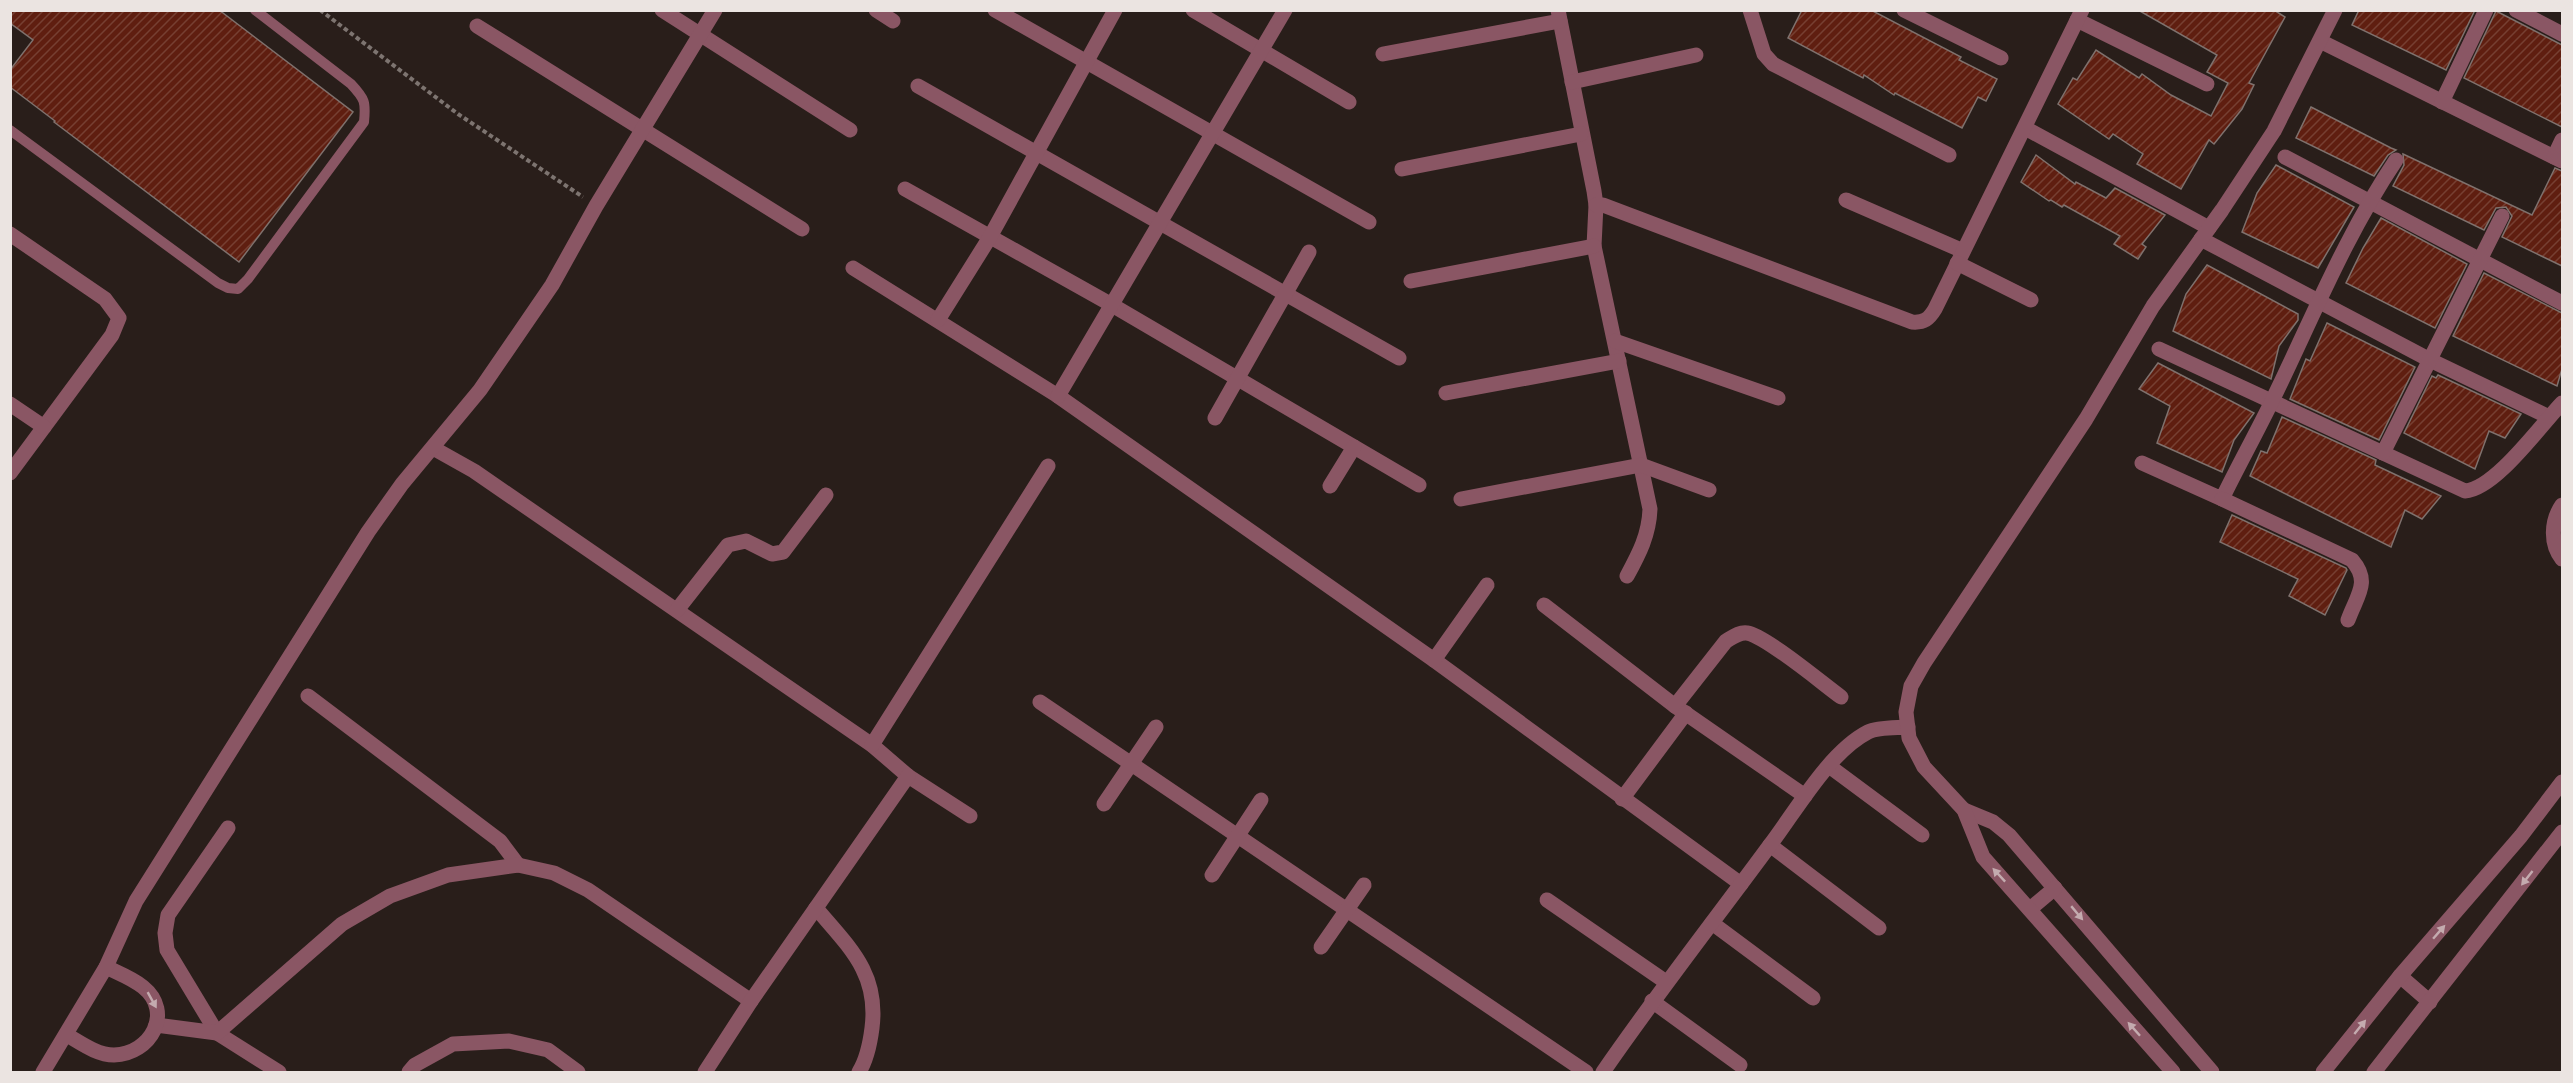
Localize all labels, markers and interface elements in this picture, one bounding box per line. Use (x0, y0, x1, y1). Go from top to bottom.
one-way arrow (1993, 868, 2006, 883)
one-way arrow (2520, 870, 2533, 886)
one-way arrow (2070, 905, 2083, 920)
one-way arrow (2432, 924, 2445, 940)
one-way arrow (147, 992, 157, 1009)
one-way arrow (2353, 1019, 2366, 1035)
one-way arrow (2128, 1022, 2141, 1037)

